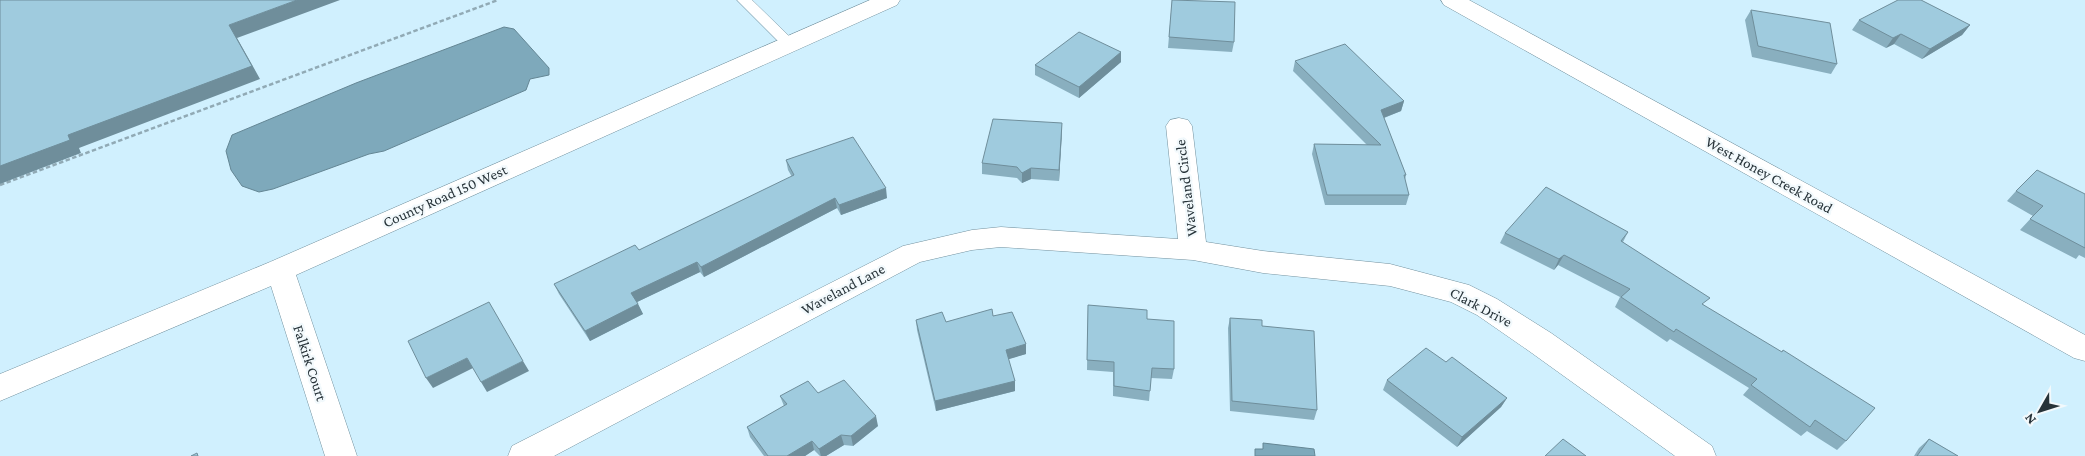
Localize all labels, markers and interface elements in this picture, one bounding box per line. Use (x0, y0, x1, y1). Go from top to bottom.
street label: West Honey Creek Road (1702, 133, 1835, 217)
street label: Waveland Circle (1172, 138, 1200, 237)
street label: County Road 150 West (381, 161, 511, 231)
street label: Waveland Lane (799, 260, 888, 318)
street label: Clark Drive (1447, 284, 1515, 330)
street label: Falkirk Court (290, 323, 330, 404)
north arrow (2015, 386, 2065, 436)
text: N (2020, 410, 2039, 428)

